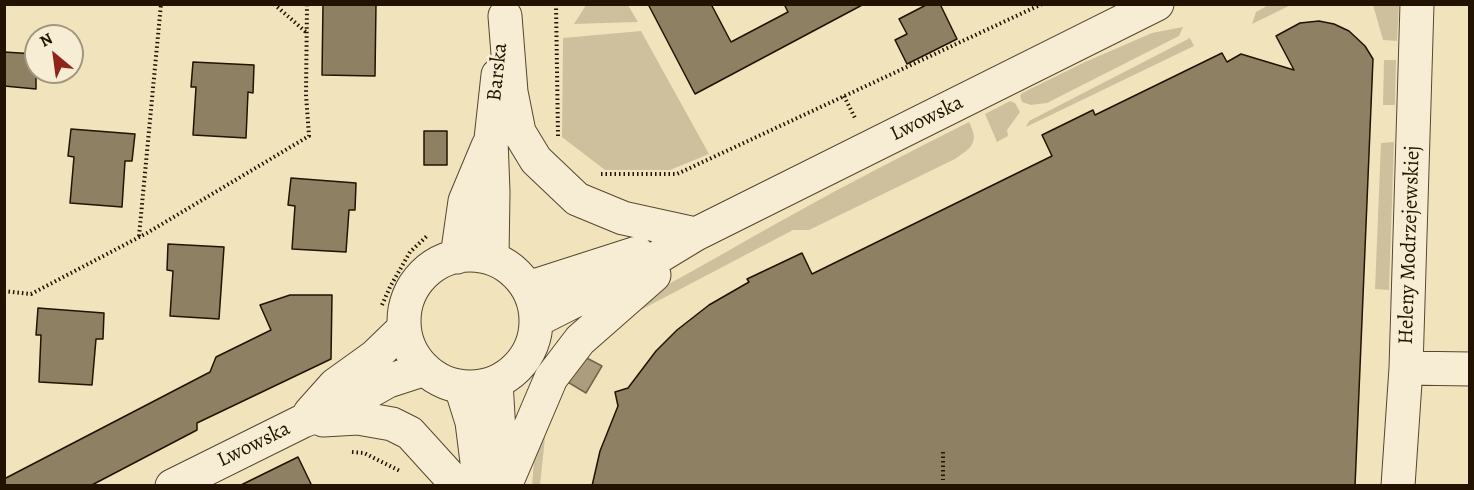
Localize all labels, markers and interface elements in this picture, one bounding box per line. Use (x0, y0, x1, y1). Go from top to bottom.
north arrow (24, 24, 84, 84)
text: N (36, 28, 57, 52)
street label: Barska (482, 42, 514, 102)
street label: Lwowska (886, 91, 968, 147)
street label: Heleny Modrzejewskiej (1394, 145, 1426, 345)
street label: Lwowska (213, 417, 295, 473)

